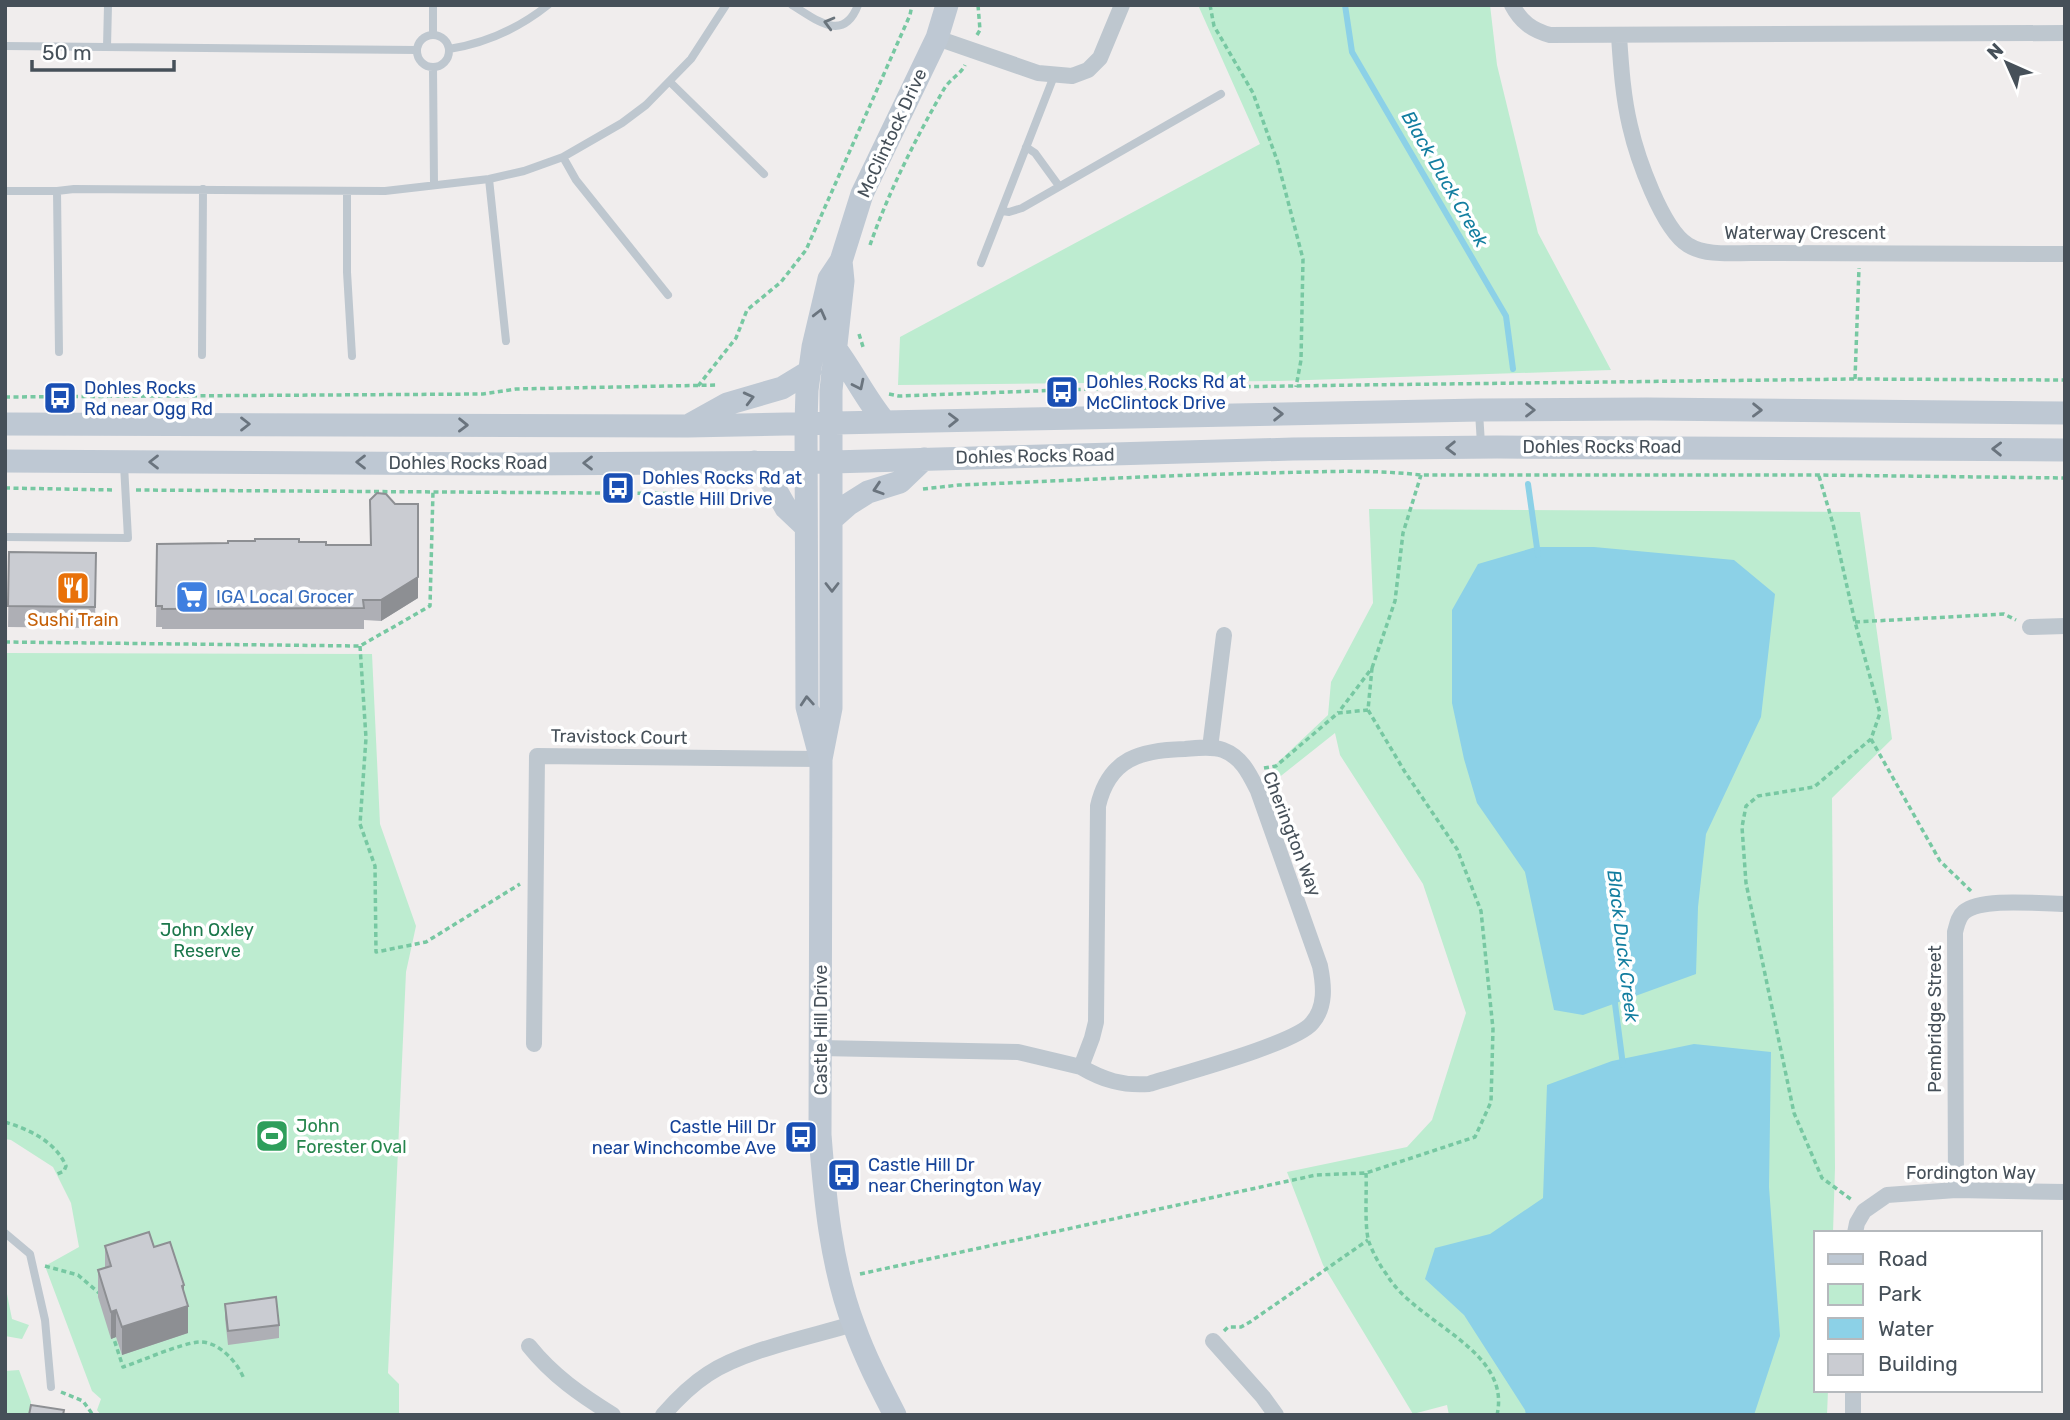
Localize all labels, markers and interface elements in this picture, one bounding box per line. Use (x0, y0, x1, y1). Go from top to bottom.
one-way arrow (823, 17, 835, 31)
scale bar (32, 28, 173, 72)
north arrow (1972, 28, 2042, 98)
text: N (1982, 38, 2008, 64)
text: 50 m (42, 40, 92, 65)
street label: McClintock Drive (852, 65, 932, 201)
water label: Black Duck Creek (1397, 107, 1493, 251)
street label: Waterway Crescent (1724, 222, 1886, 244)
one-way arrow (812, 308, 826, 320)
place label: Dohles Rocks Rd at McClintock Drive (1086, 371, 1246, 414)
bus stop icon: Dohles Rocks Rd at McClintock Drive (1043, 373, 1081, 411)
place label: Dohles Rocks Rd near Ogg Rd (84, 377, 213, 420)
one-way arrow (851, 378, 865, 390)
bus stop icon: Dohles Rocks Rd near Ogg Rd (41, 379, 79, 417)
one-way arrow (743, 392, 755, 406)
one-way arrow (1525, 402, 1536, 418)
one-way arrow (1753, 402, 1763, 418)
one-way arrow (1273, 406, 1284, 422)
one-way arrow (948, 412, 958, 428)
one-way arrow (240, 416, 251, 432)
one-way arrow (458, 417, 469, 433)
street label: Dohles Rocks Road (1522, 436, 1682, 458)
one-way arrow (1445, 440, 1456, 455)
one-way arrow (1991, 441, 2001, 457)
street label: Dohles Rocks Road (955, 444, 1115, 468)
street label: Dohles Rocks Road (388, 452, 548, 474)
one-way arrow (149, 454, 159, 470)
one-way arrow (355, 454, 365, 470)
one-way arrow (582, 455, 593, 471)
place label: Dohles Rocks Rd at Castle Hill Drive (642, 467, 802, 510)
bus stop icon: Dohles Rocks Rd at Castle Hill Drive (599, 469, 637, 507)
one-way arrow (873, 480, 885, 495)
restaurant icon: Sushi Train (54, 569, 92, 607)
supermarket icon: IGA Local Grocer (173, 578, 211, 616)
one-way arrow (824, 582, 840, 593)
place label: IGA Local Grocer (216, 586, 354, 608)
place label: Sushi Train (27, 609, 119, 631)
one-way arrow (800, 696, 815, 707)
street label: Travistock Court (550, 725, 688, 749)
street label: Cherington Way (1258, 768, 1326, 900)
water label: Black Duck Creek (1602, 868, 1644, 1024)
park label: John Oxley Reserve (160, 919, 254, 962)
street label: Pembridge Street (1924, 945, 1946, 1093)
street label: Castle Hill Drive (810, 965, 832, 1095)
place label: John Forester Oval (296, 1115, 407, 1158)
place label: Castle Hill Dr near Winchcombe Ave (592, 1116, 776, 1159)
sports icon: John Forester Oval (253, 1117, 291, 1155)
bus stop icon: Castle Hill Dr near Winchcombe Ave (782, 1118, 820, 1156)
place label: Castle Hill Dr near Cherington Way (868, 1154, 1042, 1197)
bus stop icon: Castle Hill Dr near Cherington Way (825, 1156, 863, 1194)
street label: Fordington Way (1906, 1162, 2036, 1184)
legend (1814, 1231, 2042, 1392)
text: Road (1878, 1246, 1928, 1271)
text: Park (1878, 1281, 1922, 1306)
text: Water (1878, 1316, 1934, 1341)
text: Building (1878, 1351, 1958, 1376)

